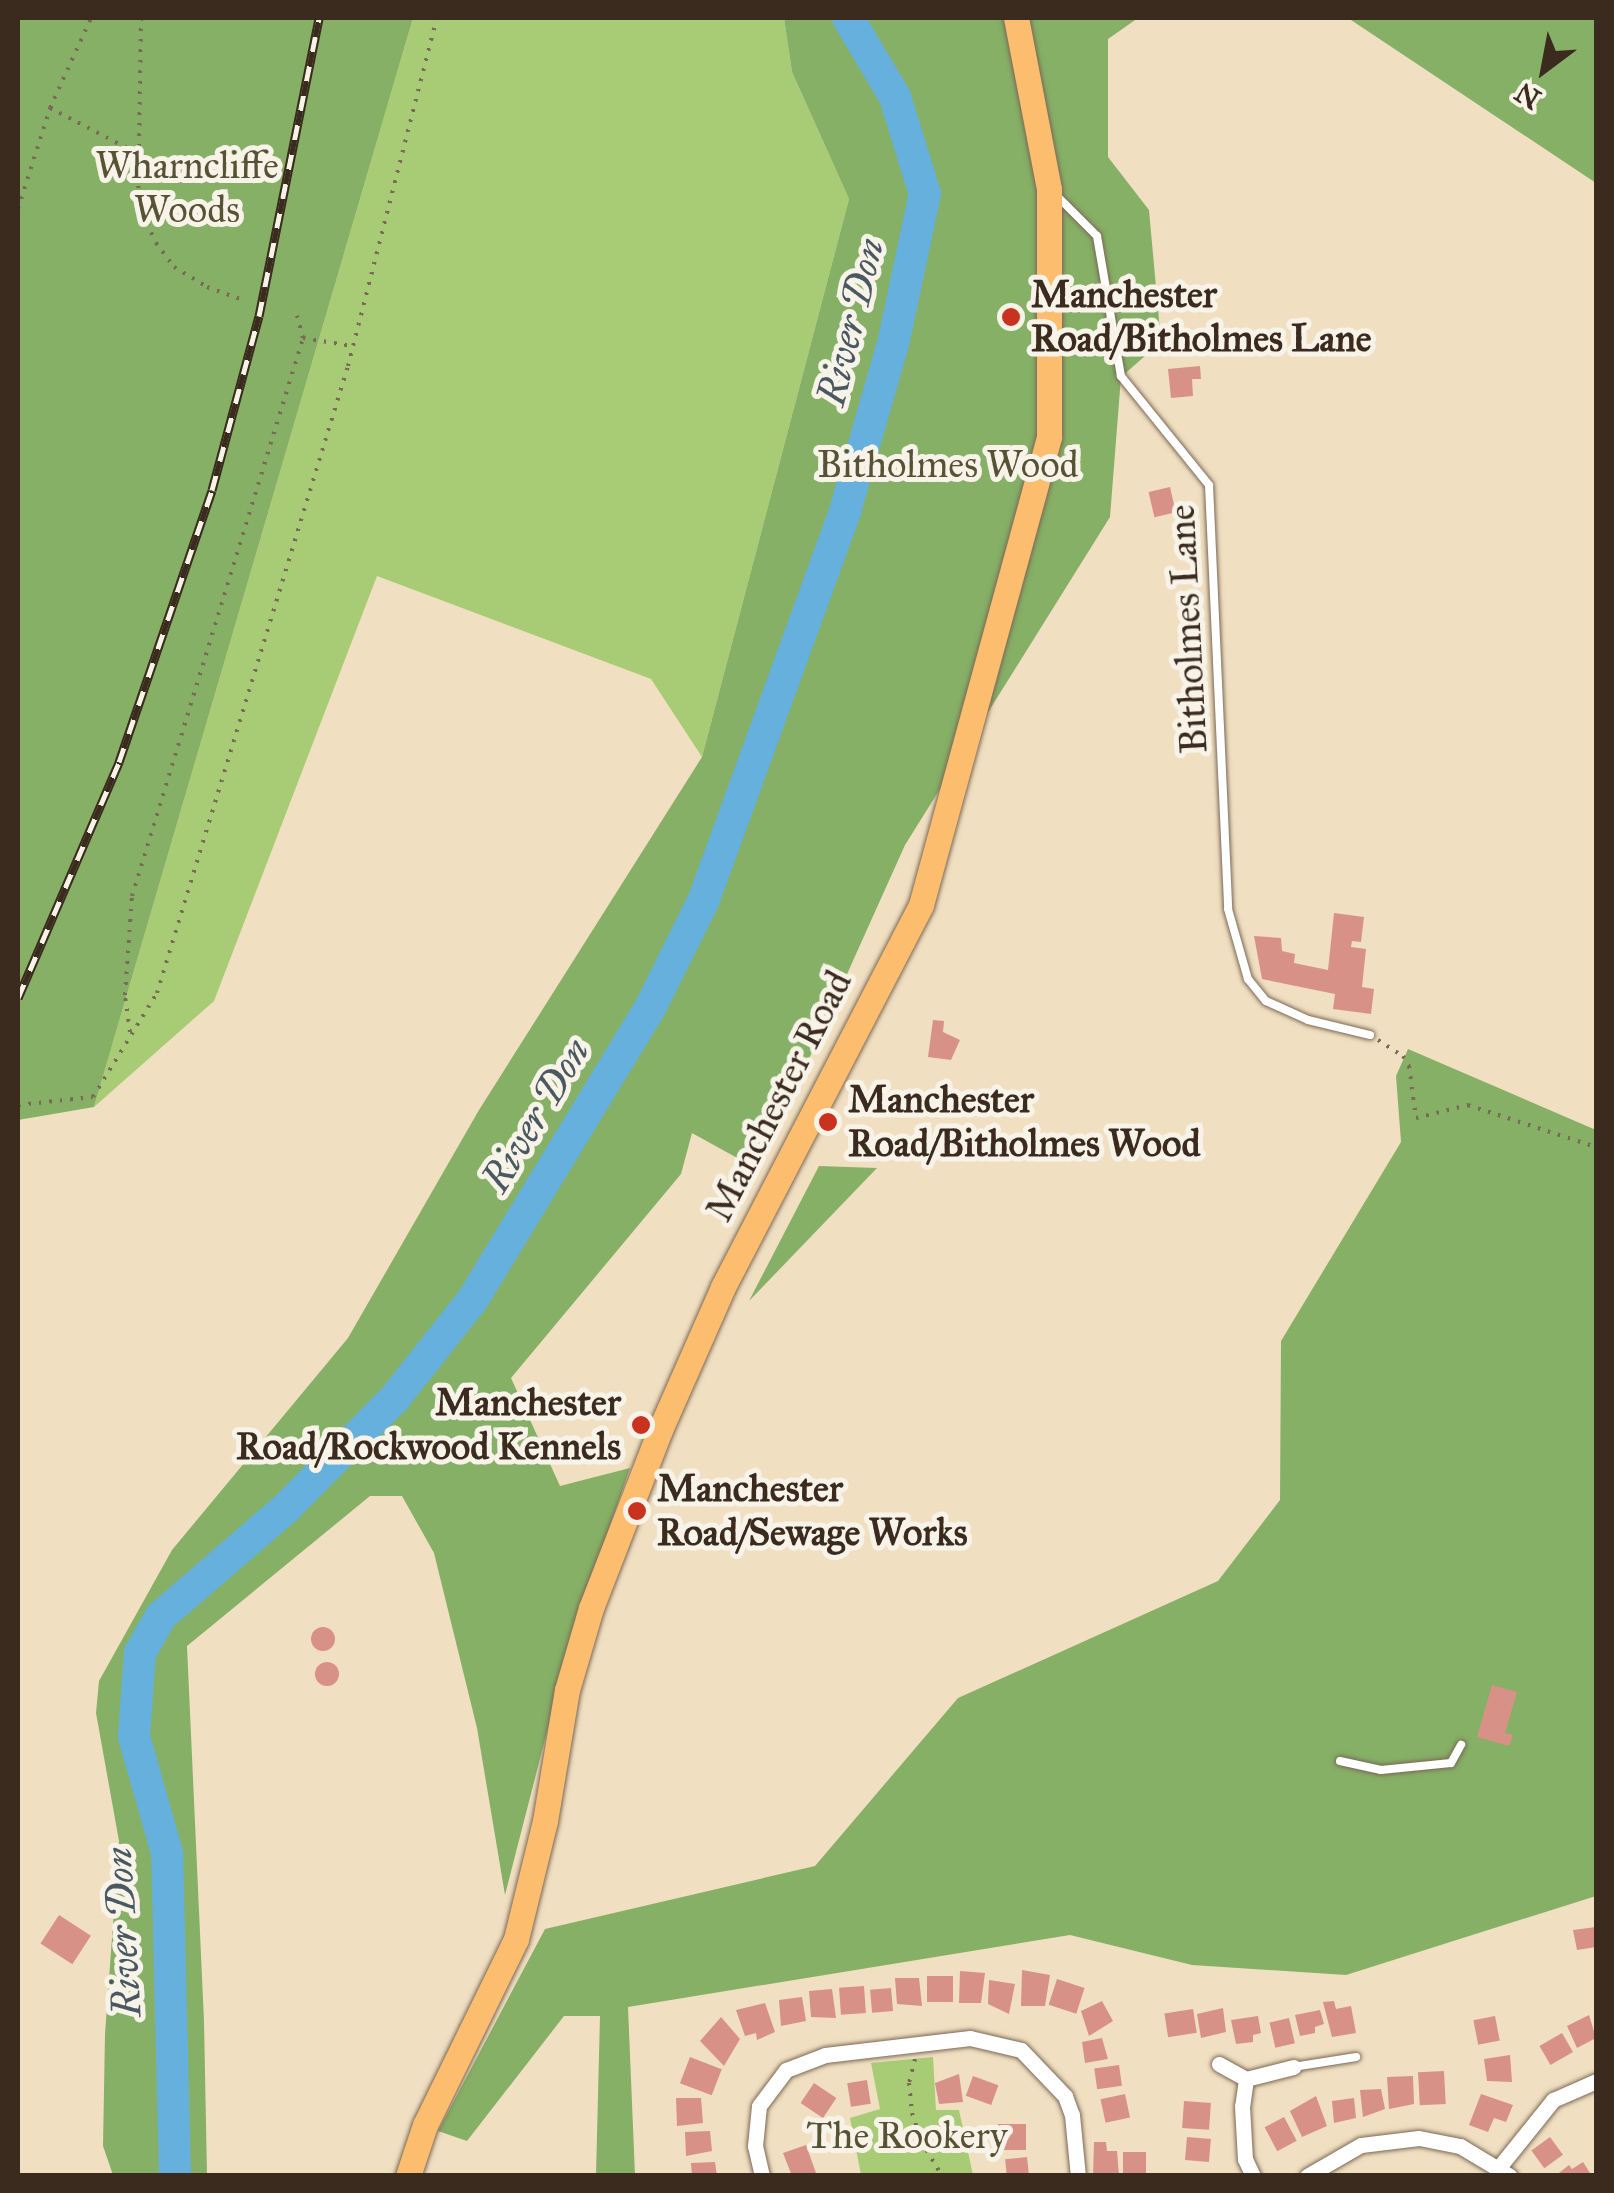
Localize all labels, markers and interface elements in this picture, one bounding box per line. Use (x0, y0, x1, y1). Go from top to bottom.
north arrow (1494, 20, 1594, 120)
text: N (1508, 75, 1547, 117)
park label: Wharncliffe Woods (95, 143, 279, 232)
water label: River Don (807, 234, 895, 410)
place label: Manchester Road/Bitholmes Lane (1031, 272, 1372, 362)
marker: Manchester Road/Bitholmes Lane (1000, 306, 1022, 328)
park label: Bitholmes Wood (817, 442, 1079, 488)
street label: Bitholmes Lane (1159, 503, 1217, 755)
street label: Manchester Road (696, 963, 862, 1229)
water label: River Don (472, 1030, 600, 1200)
place label: Manchester Road/Bitholmes Wood (848, 1077, 1201, 1166)
marker: Manchester Road/Bitholmes Wood (817, 1111, 839, 1133)
place label: Manchester Road/Rockwood Kennels (236, 1380, 621, 1470)
marker: Manchester Road/Rockwood Kennels (630, 1414, 652, 1436)
place label: Manchester Road/Sewage Works (657, 1466, 968, 1556)
marker: Manchester Road/Sewage Works (626, 1500, 648, 1522)
water label: River Don (95, 1846, 151, 2018)
park label: The Rookery (806, 2113, 1008, 2159)

